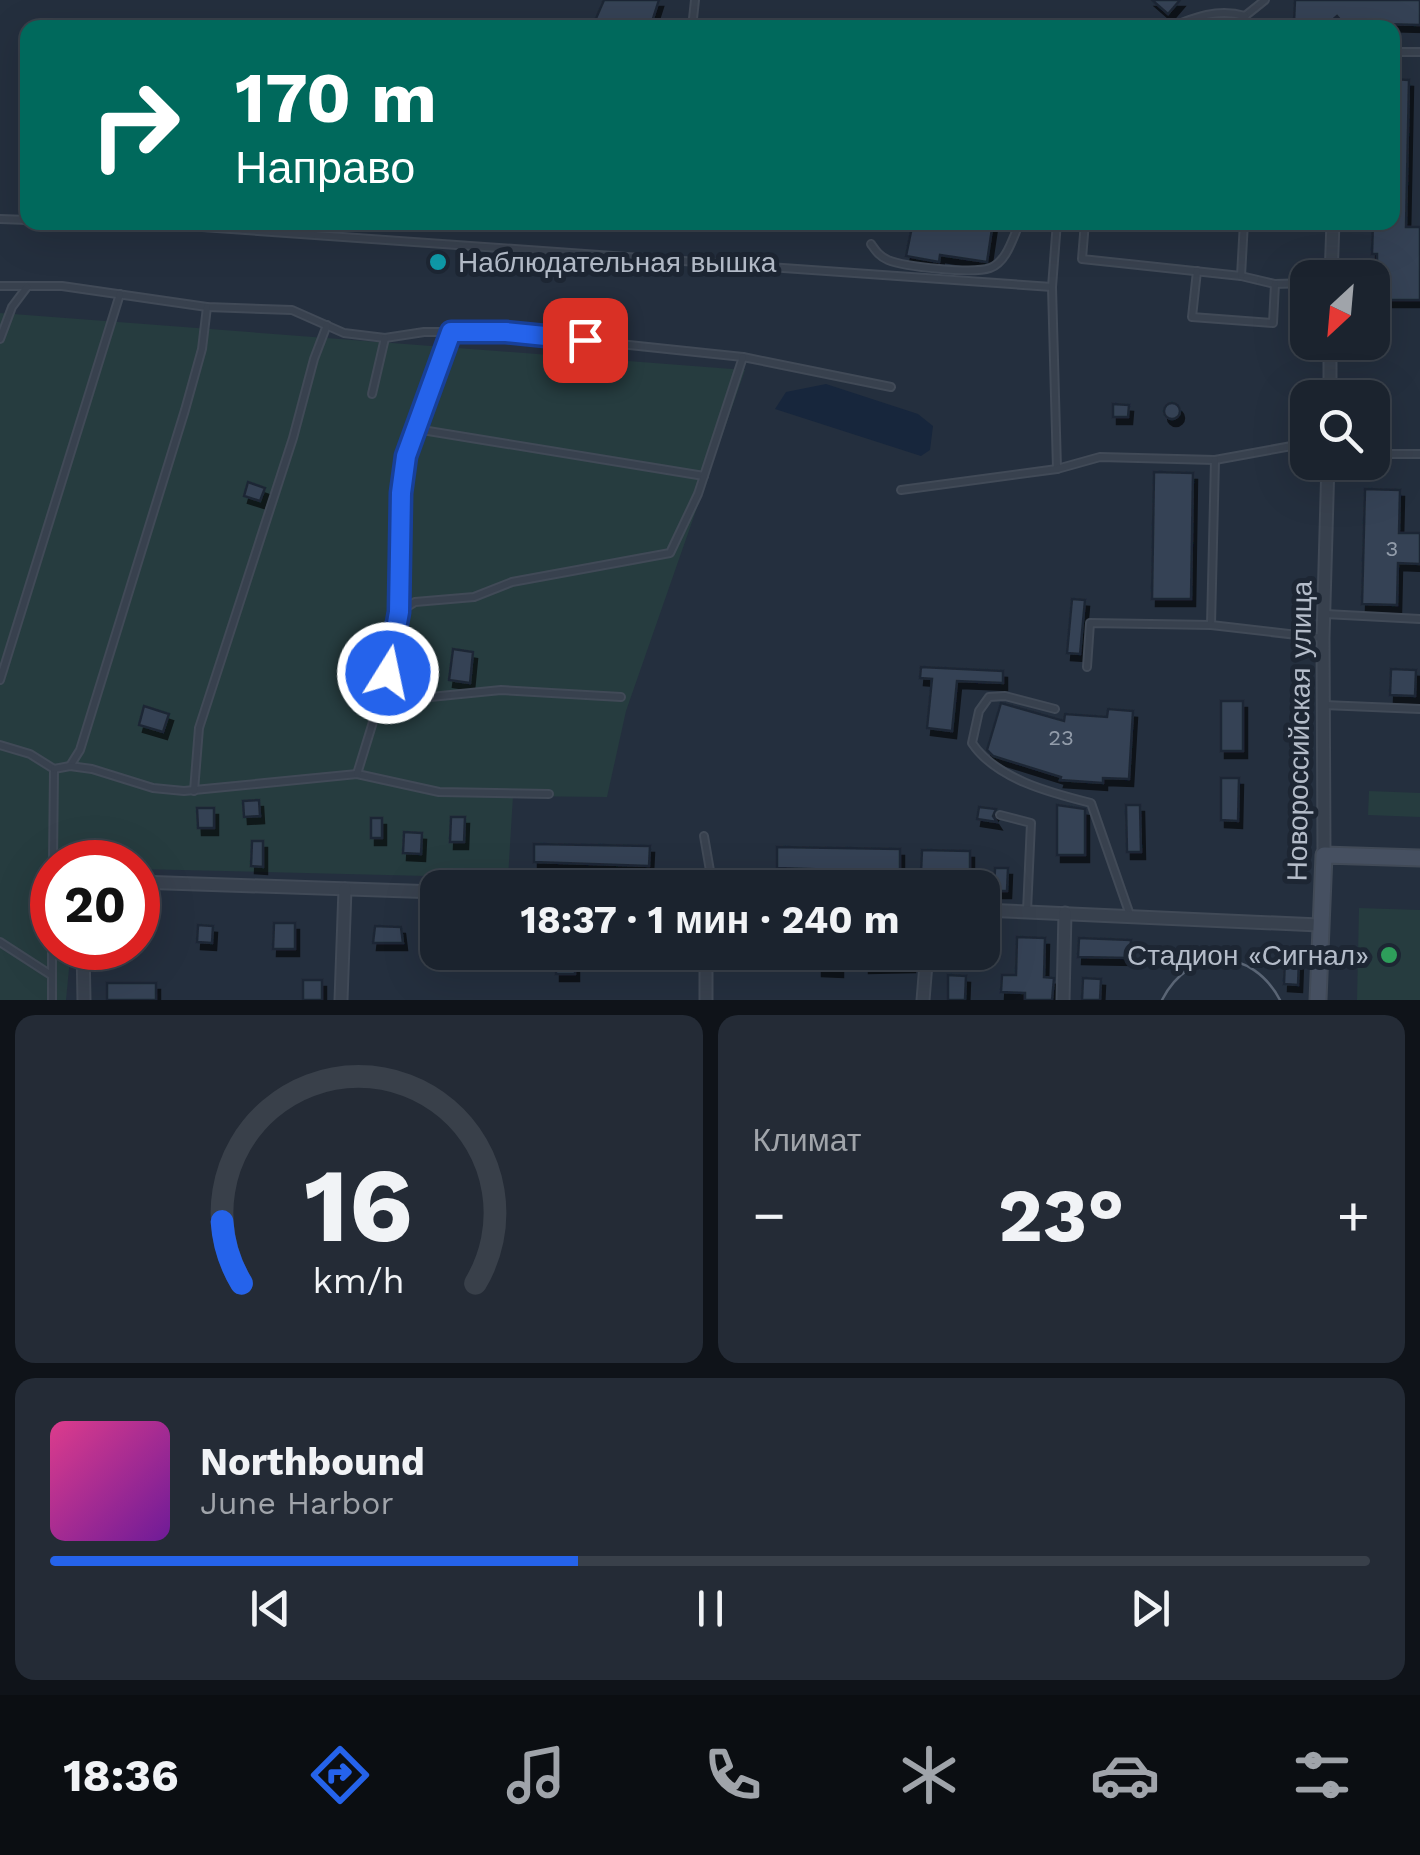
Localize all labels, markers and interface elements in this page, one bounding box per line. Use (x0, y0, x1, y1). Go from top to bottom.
text: 170 m (235, 57, 437, 139)
icon: right (70, 60, 200, 190)
text: Направо (235, 141, 415, 194)
place label: Наблюдательная вышка (458, 246, 777, 279)
marker: Наблюдательная вышка (427, 251, 449, 273)
north arrow (1290, 260, 1390, 360)
map controls (1290, 260, 1390, 480)
pin (543, 298, 628, 383)
icon: arrive (558, 313, 613, 368)
button: search (1290, 380, 1390, 480)
house number: 3 (1386, 536, 1398, 561)
street label: Новороссийская улица (1280, 580, 1319, 882)
position arrow (336, 621, 440, 725)
house number: 23 (1048, 725, 1074, 750)
speed limit sign: 20 (30, 840, 160, 970)
text: 18:37 · 1 мин · 240 m (521, 898, 899, 942)
place label: Стадион «Сигнал» (1127, 939, 1369, 972)
marker: Стадион «Сигнал» (1378, 944, 1400, 966)
text: Климат (753, 1121, 861, 1159)
text: 16 (304, 1144, 413, 1266)
text: 23° (998, 1171, 1124, 1259)
text: − (753, 1183, 786, 1247)
text: + (1337, 1183, 1370, 1247)
text: km/h (313, 1260, 405, 1302)
text: Northbound (200, 1440, 425, 1484)
text: June Harbor (200, 1484, 394, 1522)
icon: previous (243, 1581, 298, 1636)
icon: pause (683, 1581, 738, 1636)
icon: next (1123, 1581, 1178, 1636)
icon: directions (305, 1740, 375, 1810)
icon: music (501, 1740, 571, 1810)
icon: phone (698, 1740, 768, 1810)
icon: climate (894, 1740, 964, 1810)
icon: car (1090, 1740, 1160, 1810)
icon: filters (1287, 1740, 1357, 1810)
text: 18:36 (63, 1749, 179, 1802)

